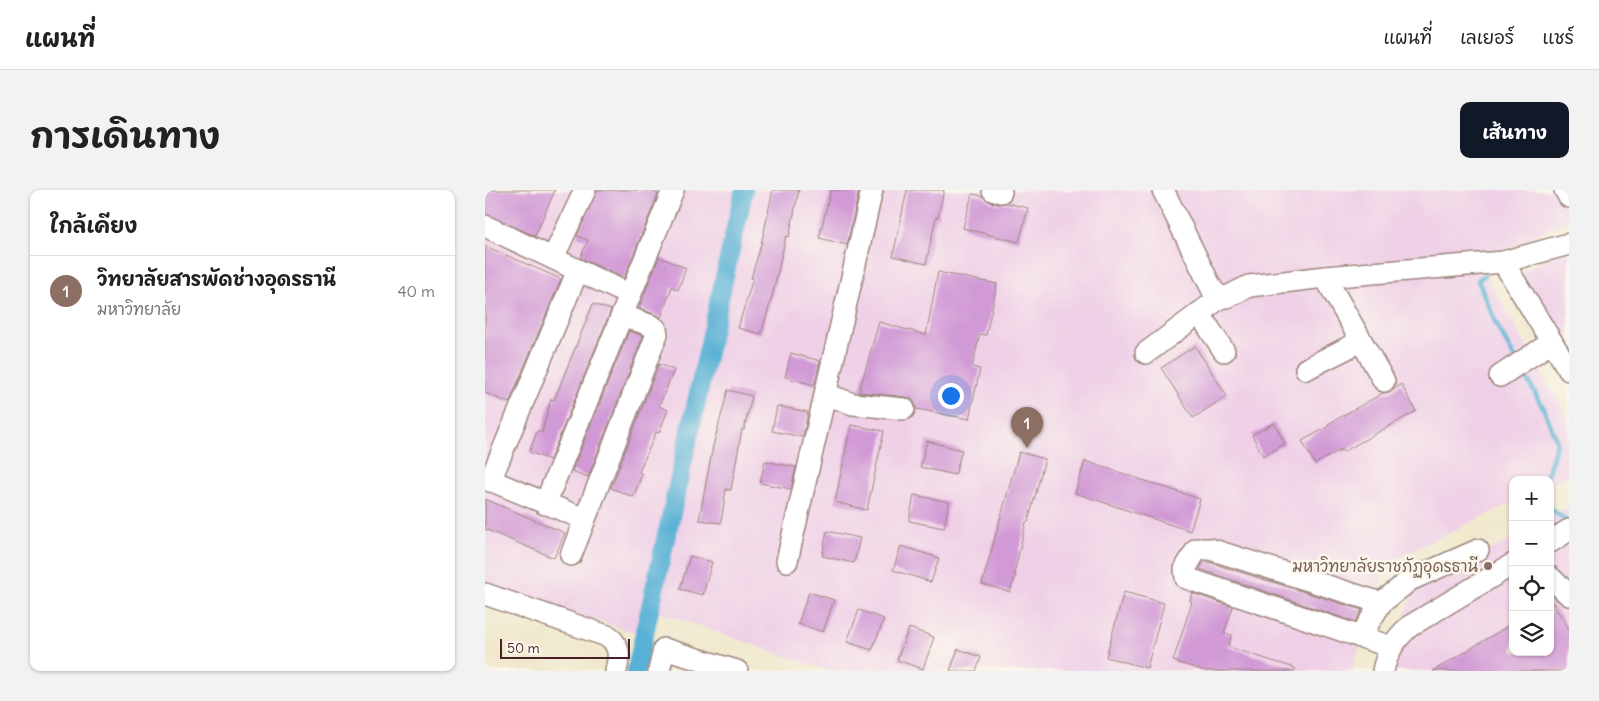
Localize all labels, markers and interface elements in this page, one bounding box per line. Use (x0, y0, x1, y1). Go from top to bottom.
text: แผนที่ (25, 23, 95, 53)
text: แผนที่ (1384, 26, 1432, 49)
text: เลเยอร์ (1460, 26, 1514, 49)
text: แชร์ (1542, 26, 1574, 49)
button: เส้นทาง (1460, 102, 1569, 158)
text: การเดินทาง (30, 113, 220, 157)
text: ใกล้เคียง (50, 212, 137, 239)
text: วิทยาลัยสารพัดช่างอุดรธานี (97, 267, 336, 291)
text: 1 (63, 281, 69, 301)
text: 40 m (397, 281, 435, 301)
text: มหาวิทยาลัย (97, 299, 181, 319)
your location (938, 383, 964, 409)
pin: 1 (1011, 407, 1043, 448)
map controls (1509, 476, 1554, 656)
button: + (1509, 476, 1554, 521)
button: − (1509, 521, 1554, 566)
place label: มหาวิทยาลัยราชภัฏอุดรธานี (1292, 556, 1479, 579)
marker: มหาวิทยาลัยราชภัฏอุดรธานี (1482, 560, 1494, 572)
button: locate (1509, 566, 1554, 611)
button: layers (1509, 611, 1554, 656)
scale bar (500, 636, 630, 659)
text: 50 m (507, 639, 540, 657)

